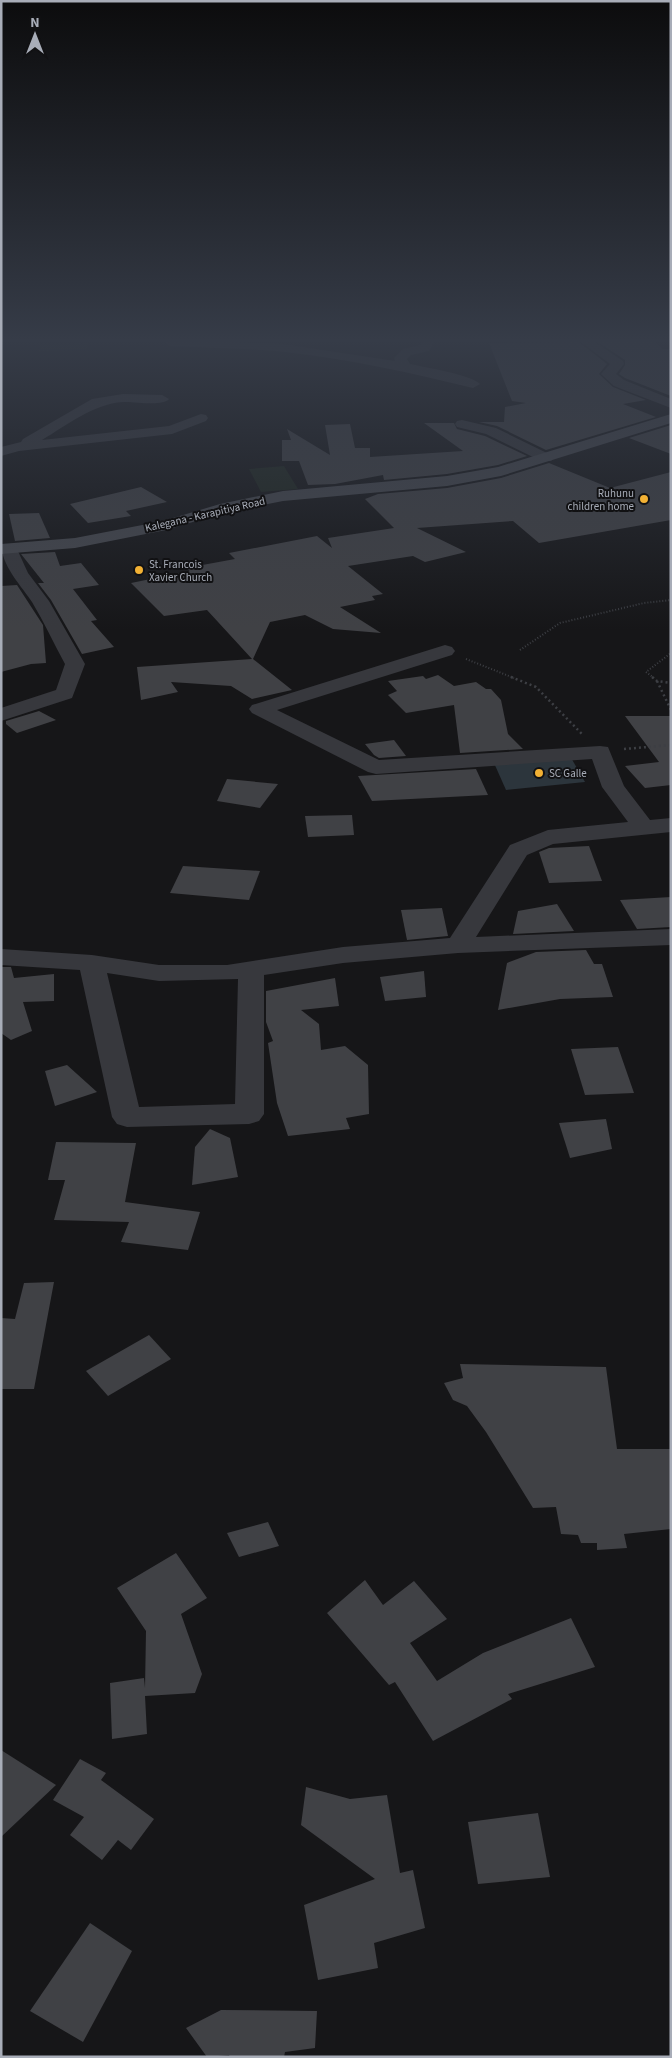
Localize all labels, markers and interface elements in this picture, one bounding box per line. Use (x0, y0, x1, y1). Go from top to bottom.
north arrow (10, 10, 60, 60)
text: N (30, 13, 40, 33)
place label: Ruhunu children home (567, 486, 635, 514)
street label: Kalegana - Karapitiya Road (144, 493, 267, 536)
marker: Ruhunu children home (638, 493, 650, 505)
place label: St. Francois Xavier Church (149, 557, 212, 585)
marker: St. Francois Xavier Church (133, 564, 145, 576)
place label: SC Galle (549, 766, 587, 781)
marker: SC Galle (533, 767, 545, 779)

